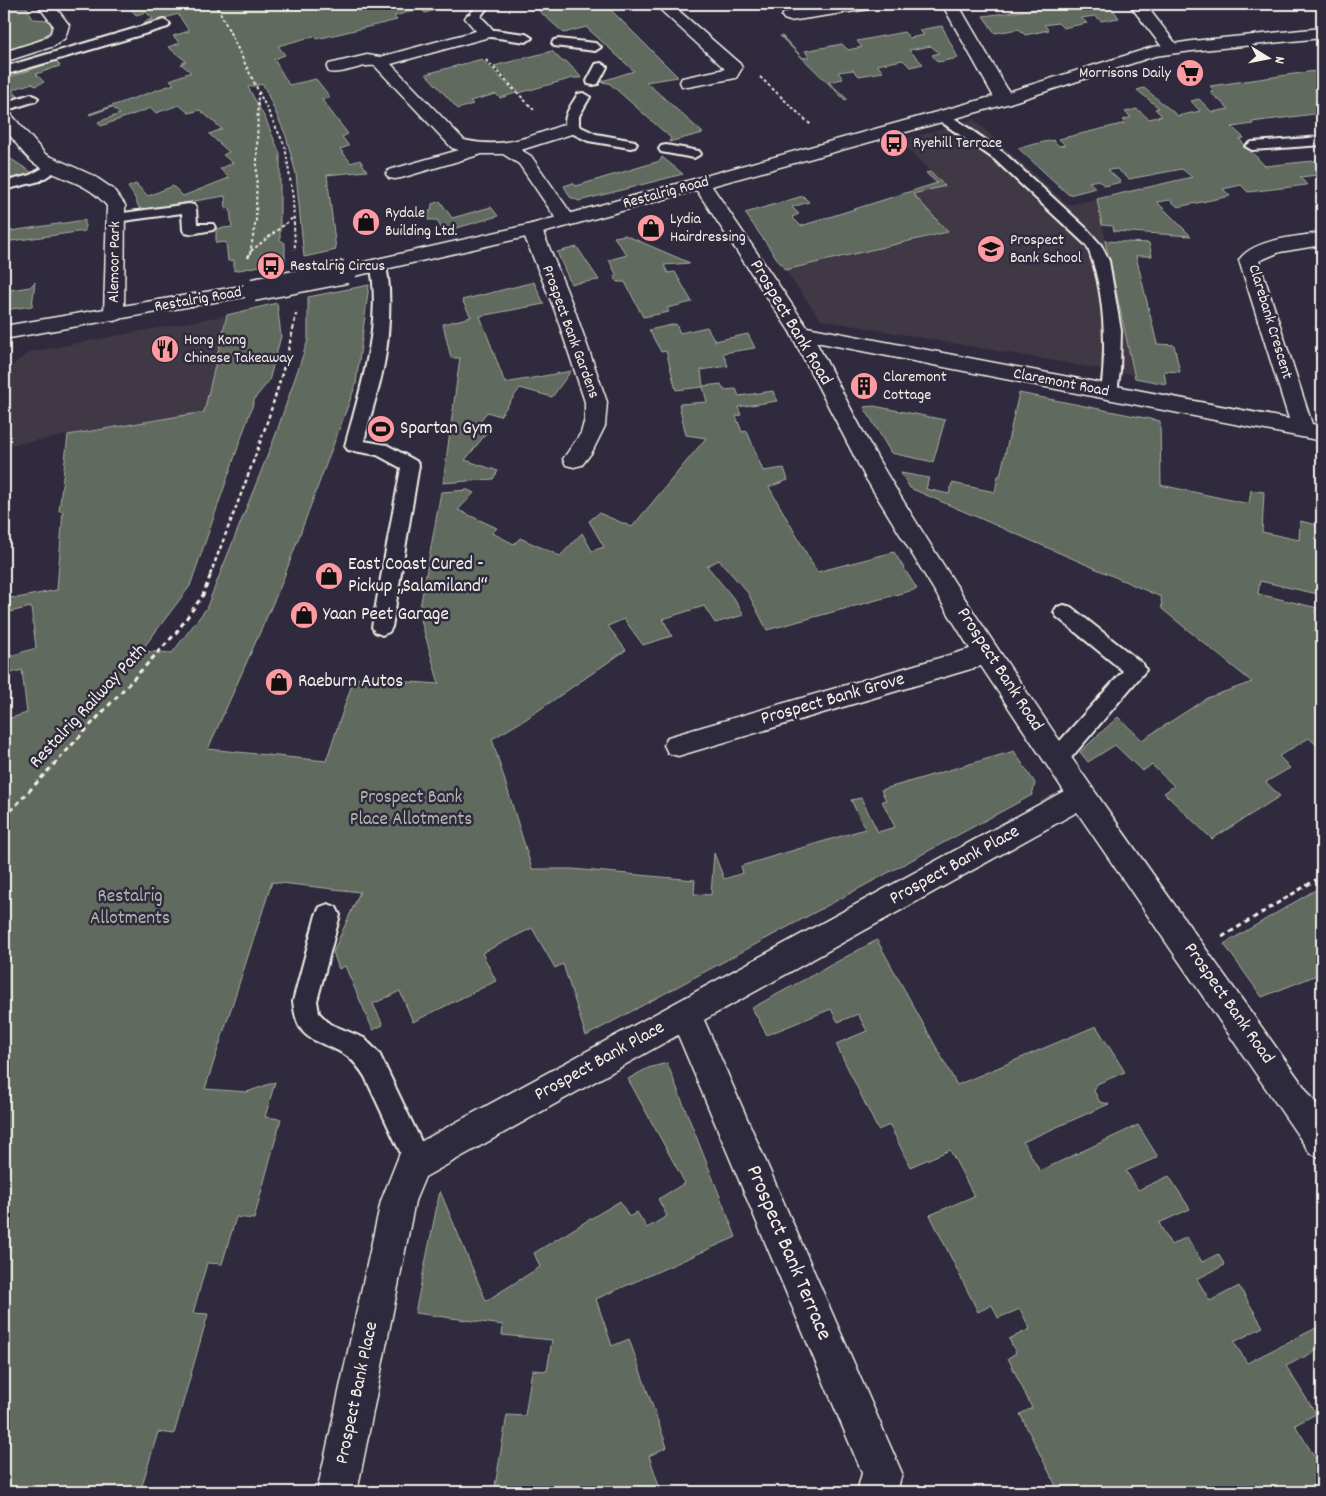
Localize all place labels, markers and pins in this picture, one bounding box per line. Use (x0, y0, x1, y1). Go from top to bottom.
supermarket icon: Morrisons Daily (1175, 58, 1205, 88)
place label: Morrisons Daily (1079, 62, 1172, 85)
bus stop icon: Ryehill Terrace (879, 128, 909, 158)
place label: Ryehill Terrace (913, 132, 1002, 155)
place label: Rydale Building Ltd. (385, 202, 457, 243)
shop icon: Rydale Building Ltd. (351, 207, 381, 237)
place label: Lydia Hairdressing (670, 208, 746, 249)
shop icon: Lydia Hairdressing (636, 213, 666, 243)
place label: Prospect Bank School (1010, 229, 1082, 270)
school or university icon: Prospect Bank School (976, 234, 1006, 264)
bus stop icon: Restalrig Circus (256, 251, 286, 281)
place label: Restalrig Circus (290, 255, 385, 278)
place label: Hong Kong Chinese Takeaway (184, 329, 294, 370)
restaurant icon: Hong Kong Chinese Takeaway (150, 334, 180, 364)
place label: Claremont Cottage (883, 366, 947, 407)
building icon: Claremont Cottage (849, 371, 879, 401)
sports icon: Spartan Gym (366, 414, 396, 444)
place label: Spartan Gym (400, 416, 493, 443)
place label: East Coast Cured - Pickup „Salamiland“ (348, 552, 488, 601)
shop icon: East Coast Cured - Pickup „Salamiland“ (314, 561, 344, 591)
shop icon: Yaan Peet Garage (289, 600, 319, 630)
place label: Yaan Peet Garage (323, 602, 449, 629)
shop icon: Raeburn Autos (264, 667, 294, 697)
place label: Raeburn Autos (298, 669, 403, 696)

